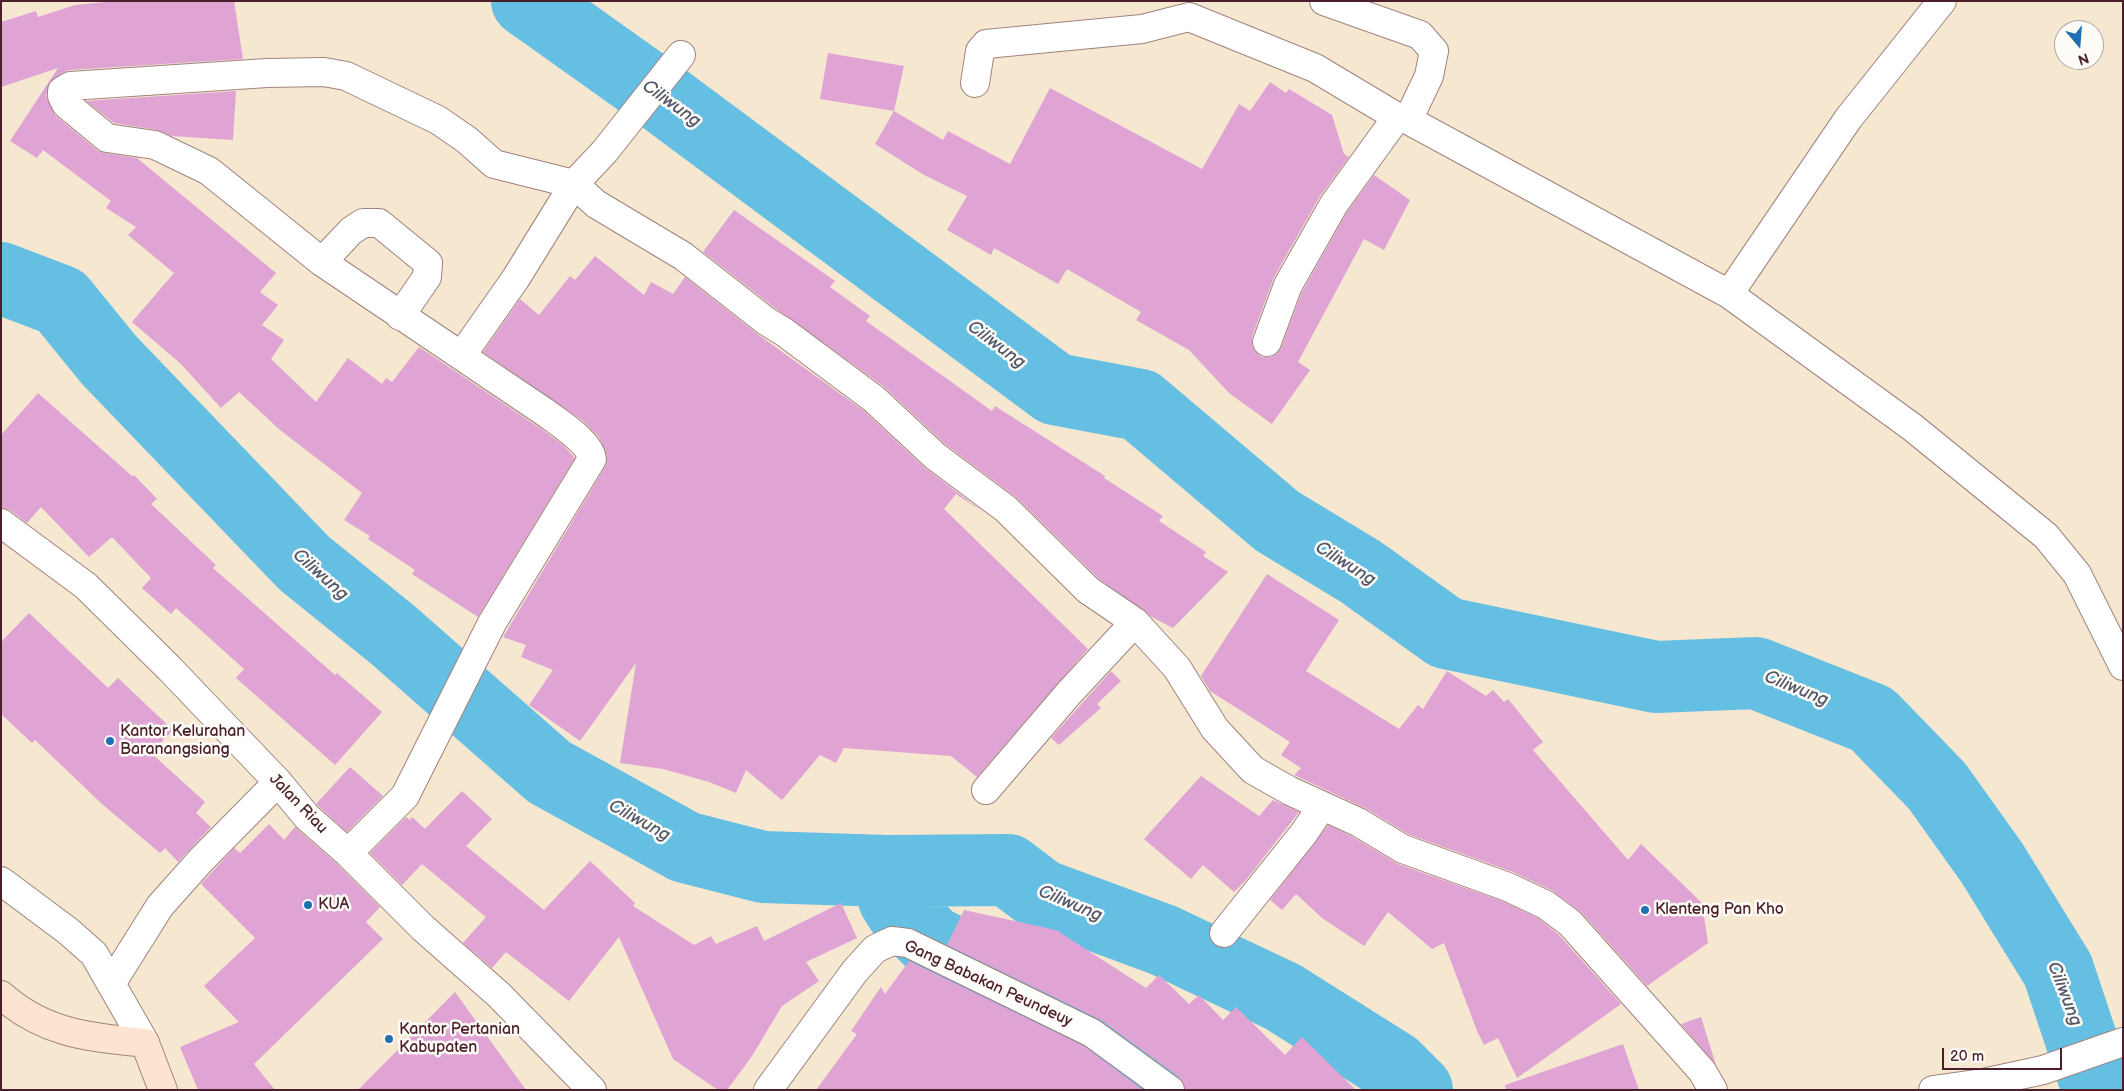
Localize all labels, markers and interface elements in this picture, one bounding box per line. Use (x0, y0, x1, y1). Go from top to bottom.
north arrow (2054, 20, 2104, 70)
text: N (2076, 49, 2091, 68)
water label: Ciliwung (637, 76, 705, 132)
water label: Ciliwung (963, 316, 1029, 374)
water label: Ciliwung (1311, 537, 1379, 591)
water label: Ciliwung (288, 545, 352, 605)
water label: Ciliwung (1761, 666, 1831, 712)
place label: Kantor Kelurahan Baranangsiang (120, 722, 245, 760)
marker: Kantor Kelurahan Baranangsiang (104, 735, 116, 747)
street label: Jalan Riau (265, 770, 331, 838)
water label: Ciliwung (604, 795, 674, 847)
water label: Ciliwung (1035, 881, 1105, 927)
place label: KUA (318, 895, 349, 915)
marker: KUA (302, 899, 314, 911)
place label: Klenteng Pan Kho (1655, 900, 1784, 920)
marker: Klenteng Pan Kho (1639, 904, 1651, 916)
street label: Gang Babakan Peundeuy (901, 937, 1075, 1031)
water label: Ciliwung (2042, 959, 2086, 1029)
place label: Kantor Pertanian Kabupaten (399, 1020, 520, 1058)
marker: Kantor Pertanian Kabupaten (383, 1033, 395, 1045)
scale bar (1944, 1038, 2064, 1070)
text: 20 m (1950, 1047, 1984, 1066)

